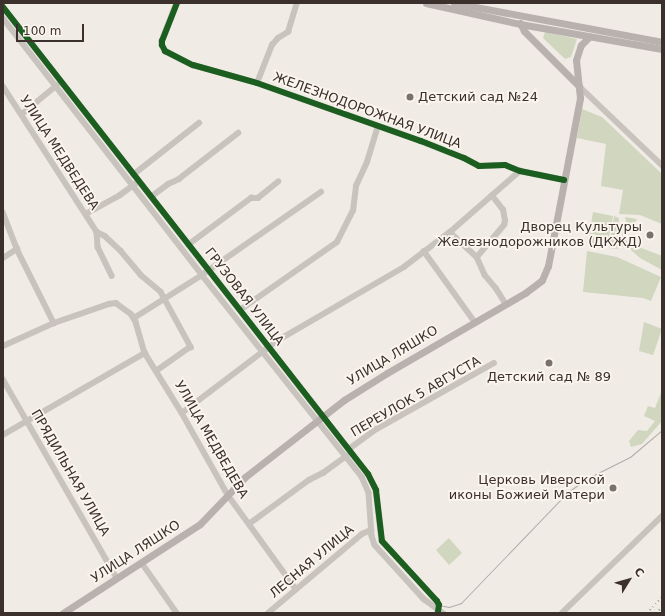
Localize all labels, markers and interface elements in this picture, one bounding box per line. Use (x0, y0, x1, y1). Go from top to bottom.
scale bar (18, 16, 86, 42)
text: 100 m (23, 24, 61, 38)
street label: ЖЕЛЕЗНОДОРОЖНАЯ УЛИЦА (271, 70, 463, 152)
place label: Детский сад №24 (418, 89, 538, 105)
marker: Детский сад №24 (405, 92, 415, 102)
street label: УЛИЦА МЕДВЕДЕВА (16, 93, 102, 213)
place label: Дворец Культуры Железнодорожников (ДКЖД) (437, 220, 642, 251)
marker: Дворец Культуры Железнодорожников (ДКЖД) (645, 230, 655, 240)
street label: ГРУЗОВАЯ УЛИЦА (201, 245, 287, 349)
street label: УЛИЦА ЛЯШКО (345, 323, 441, 389)
street label: ПЕРЕУЛОК 5 АВГУСТА (348, 353, 484, 441)
marker: Детский сад № 89 (544, 358, 554, 368)
place label: Детский сад № 89 (487, 369, 611, 385)
street label: УЛИЦА МЕДВЕДЕВА (171, 378, 251, 502)
street label: ПРЯДИЛЬНАЯ УЛИЦА (27, 407, 113, 539)
place label: Церковь Иверской иконы Божией Матери (449, 473, 605, 504)
marker: Церковь Иверской иконы Божией Матери (608, 483, 618, 493)
street label: УЛИЦА ЛЯШКО (89, 517, 183, 587)
street label: ЛЕСНАЯ УЛИЦА (267, 522, 357, 602)
north arrow (609, 560, 649, 600)
text: С (631, 565, 647, 580)

